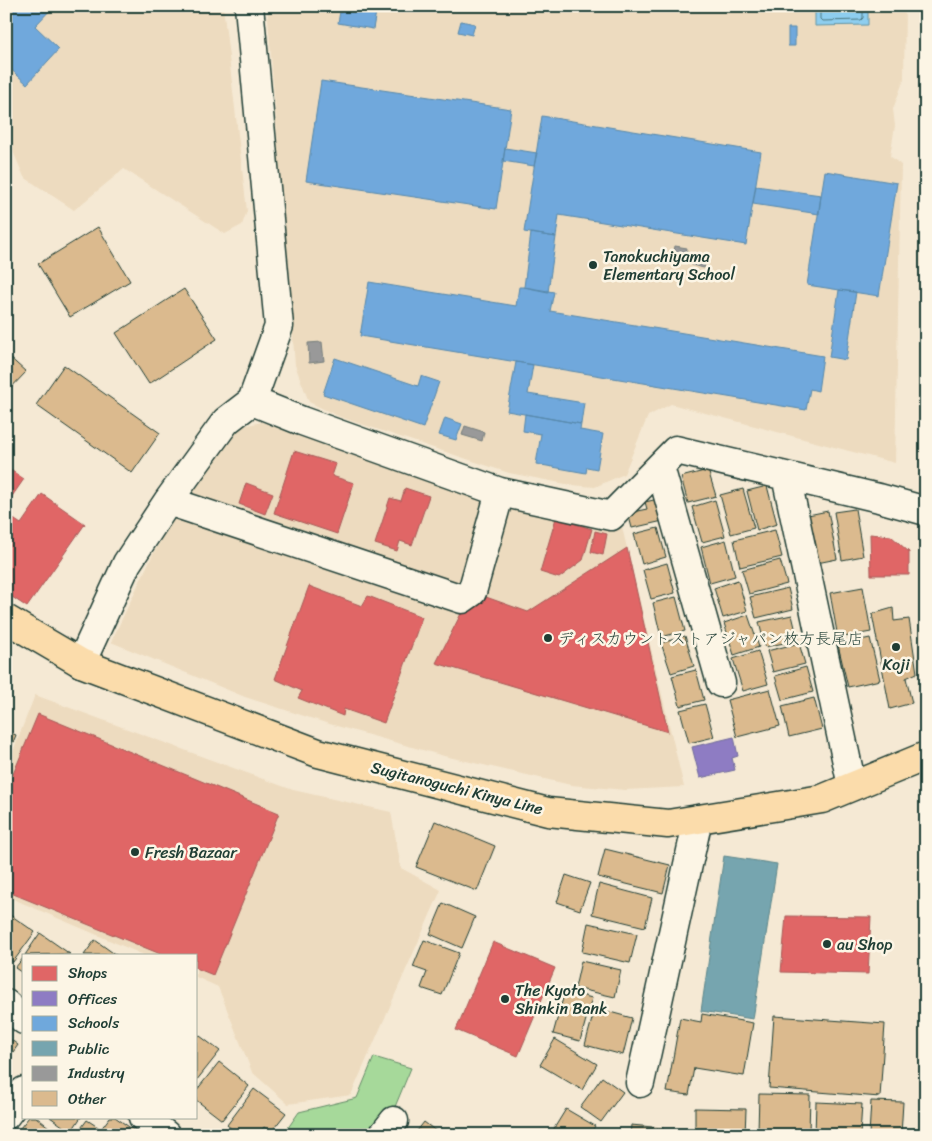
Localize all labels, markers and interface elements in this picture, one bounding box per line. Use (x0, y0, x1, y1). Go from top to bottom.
place label: Tanokuchiyama Elementary School (603, 242, 735, 289)
marker: Tanokuchiyama Elementary School (587, 259, 599, 271)
place label: ディスカウントストアジャパン枚方長尾店 (558, 624, 863, 653)
marker: ディスカウントストアジャパン枚方長尾店 (542, 632, 554, 644)
marker: Koji (890, 641, 902, 653)
place label: Koji (882, 650, 910, 679)
street label: Sugitanoguchi Kinya Line (368, 753, 546, 823)
place label: Fresh Bazaar (145, 838, 238, 867)
marker: Fresh Bazaar (129, 846, 141, 858)
place label: au Shop (837, 930, 893, 959)
marker: au Shop (821, 938, 833, 950)
legend (22, 954, 198, 1118)
text: Shops (68, 960, 108, 986)
place label: The Kyoto Shinkin Bank (515, 976, 607, 1023)
text: Offices (68, 986, 117, 1012)
marker: The Kyoto Shinkin Bank (499, 993, 511, 1005)
text: Schools (68, 1010, 119, 1036)
text: Public (68, 1036, 110, 1062)
text: Industry (67, 1060, 125, 1086)
text: Other (68, 1086, 107, 1112)

